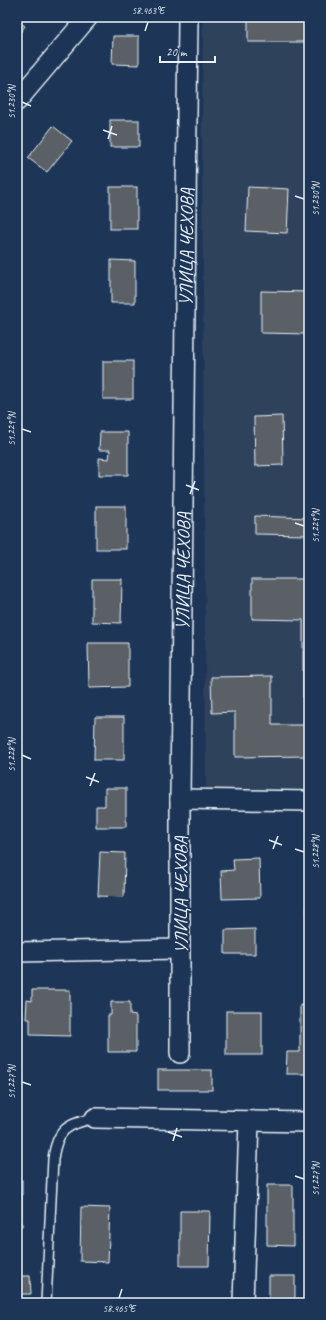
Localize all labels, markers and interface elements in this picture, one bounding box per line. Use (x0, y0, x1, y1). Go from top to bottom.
text: 58.463°E (132, 4, 166, 17)
scale bar (160, 38, 215, 64)
text: 20 m (166, 44, 188, 60)
text: 51.230°N (5, 83, 18, 119)
text: 51.230°N (309, 180, 322, 216)
street label: УЛИЦА ЧЕХОВА (174, 188, 199, 306)
text: 51.229°N (5, 410, 18, 446)
text: 51.229°N (309, 507, 322, 543)
street label: УЛИЦА ЧЕХОВА (171, 512, 196, 630)
text: 51.228°N (5, 736, 18, 772)
text: 51.228°N (309, 833, 322, 869)
street label: УЛИЦА ЧЕХОВА (169, 836, 193, 954)
text: 51.227°N (5, 1063, 18, 1099)
text: 51.227°N (309, 1160, 322, 1196)
text: 58.465°E (103, 1302, 137, 1315)

